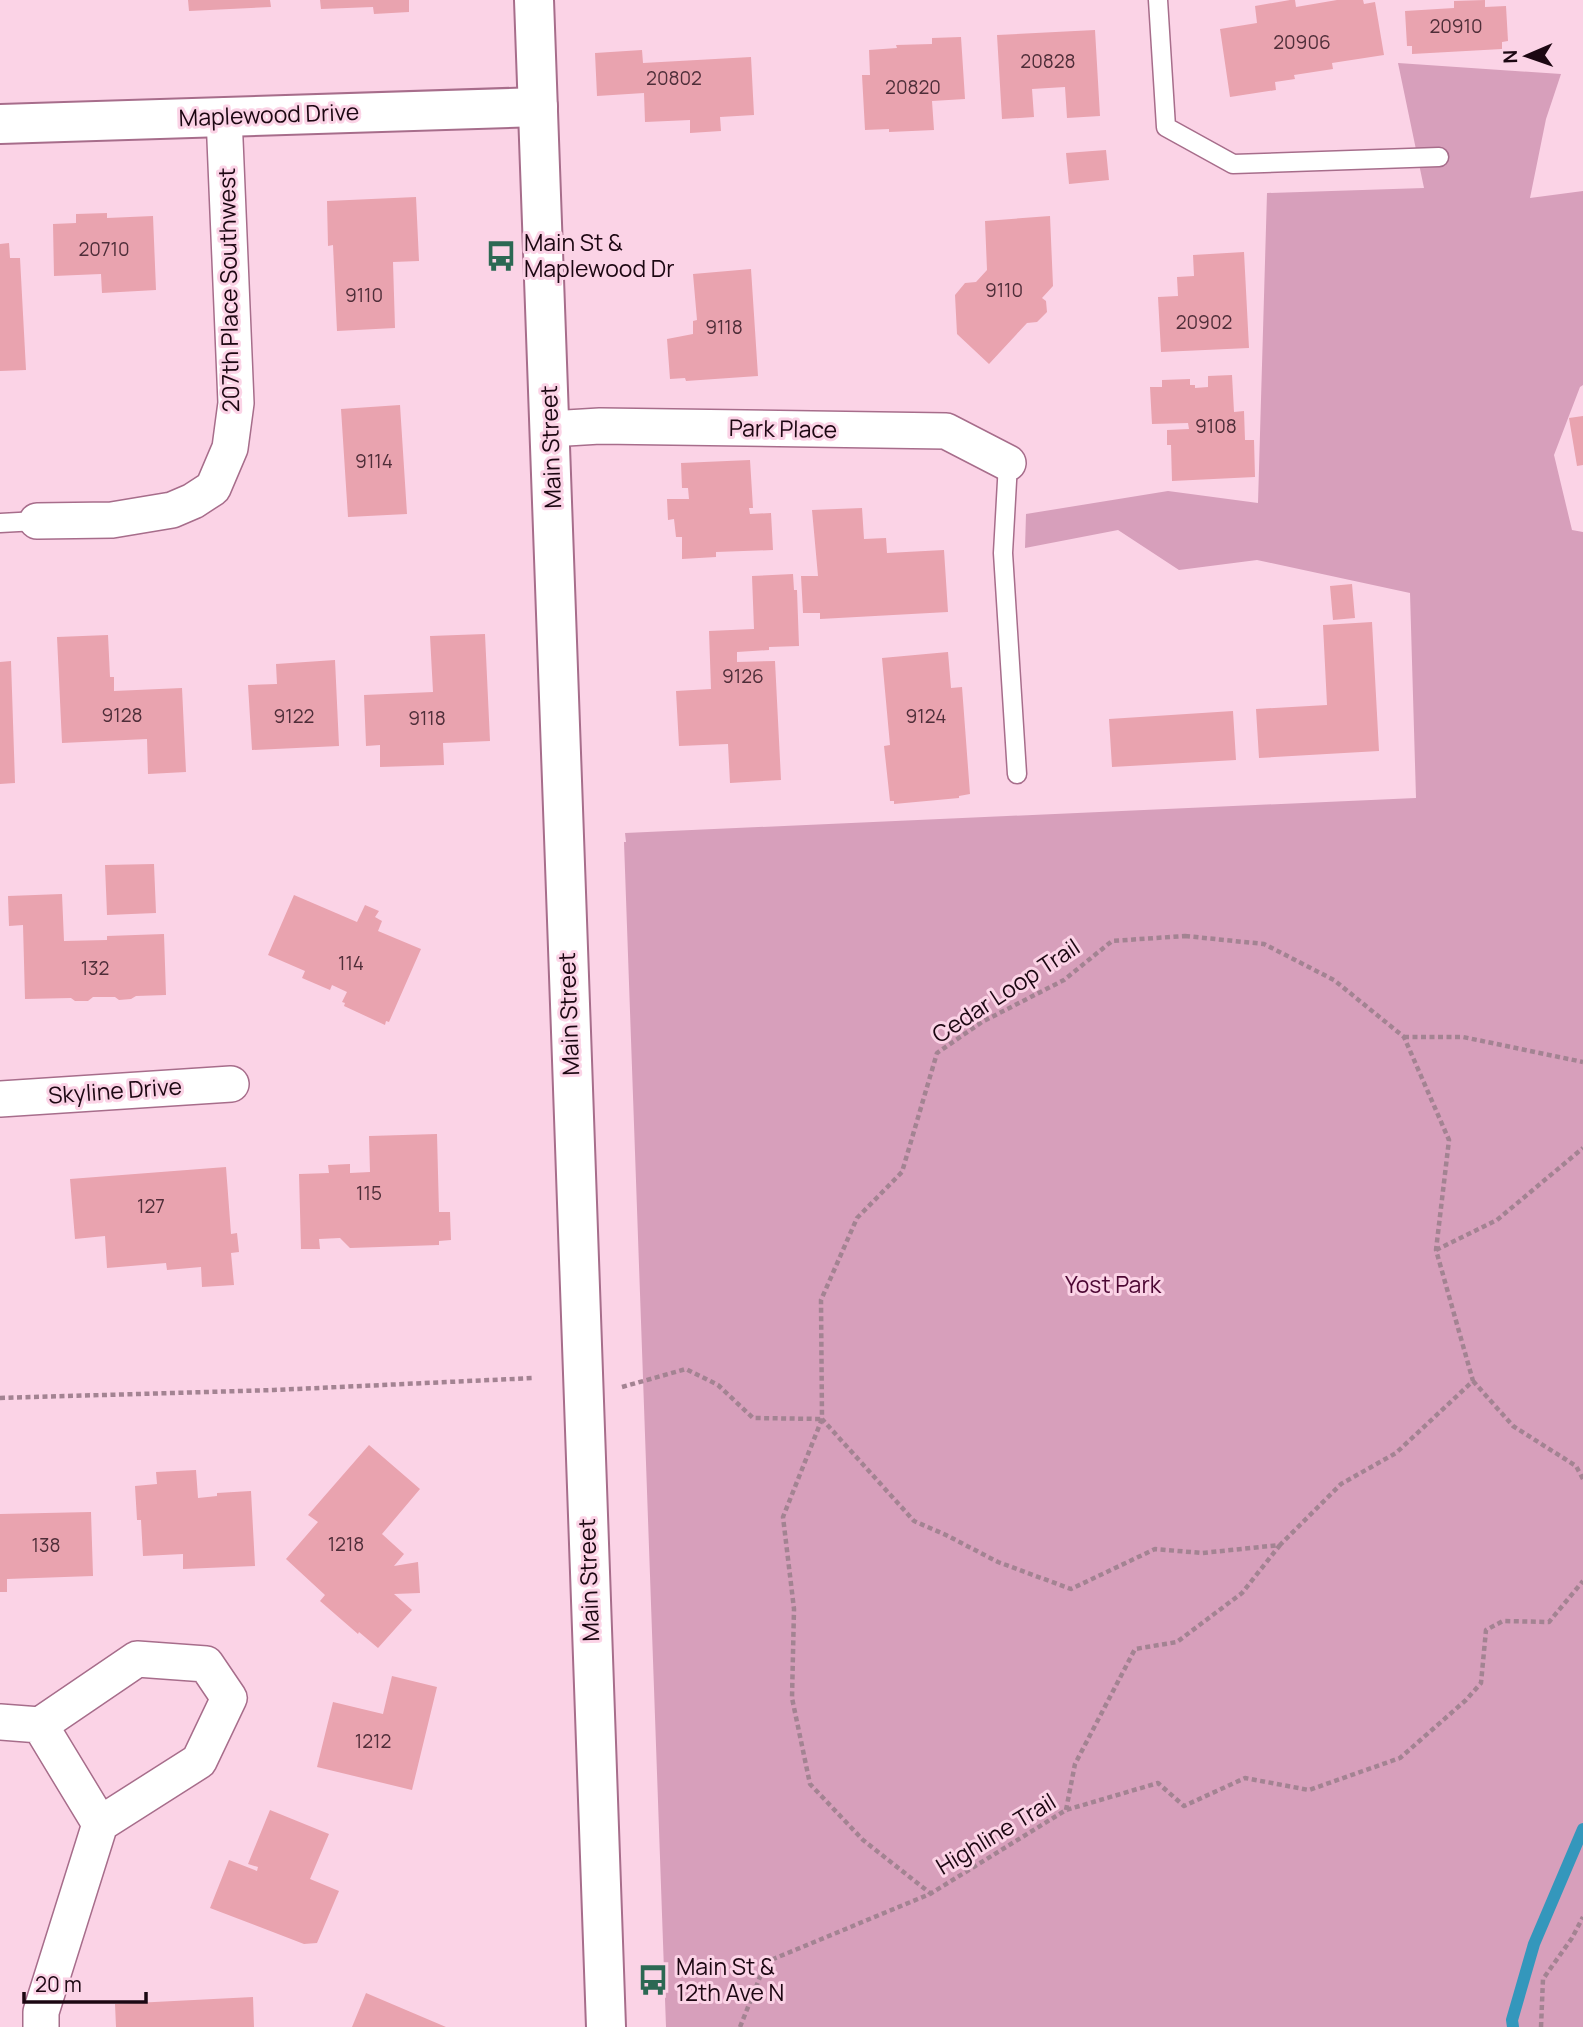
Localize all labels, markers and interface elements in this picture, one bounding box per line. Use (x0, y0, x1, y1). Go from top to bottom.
house number: 20910 (1429, 13, 1483, 39)
north arrow (1492, 21, 1562, 91)
house number: 20906 (1273, 29, 1331, 55)
house number: 20828 (1020, 48, 1076, 74)
text: N (1497, 49, 1523, 64)
house number: 20802 (646, 65, 702, 91)
house number: 20820 (885, 74, 941, 100)
street label: Maplewood Drive (178, 95, 360, 133)
street label: 207th Place Southwest (210, 167, 246, 413)
place label: Main St & Maplewood Dr (524, 226, 674, 284)
house number: 20710 (79, 236, 129, 262)
bus stop icon: Main St & Maplewood Dr (484, 239, 518, 273)
house number: 9110 (985, 277, 1023, 303)
house number: 9110 (345, 282, 383, 308)
house number: 20902 (1176, 309, 1232, 335)
house number: 9118 (705, 314, 743, 340)
street label: Main Street (532, 385, 568, 509)
street label: Park Place (729, 411, 837, 445)
house number: 9108 (1195, 413, 1237, 439)
house number: 9114 (355, 448, 393, 474)
house number: 9126 (722, 663, 764, 689)
house number: 9128 (101, 702, 143, 728)
house number: 9122 (274, 703, 314, 729)
house number: 9124 (906, 703, 946, 729)
house number: 9118 (408, 705, 446, 731)
street label: Cedar Loop Trail (925, 930, 1086, 1050)
house number: 114 (338, 950, 364, 976)
street label: Main Street (550, 952, 586, 1076)
house number: 132 (81, 955, 109, 981)
street label: Skyline Drive (47, 1069, 183, 1111)
house number: 115 (356, 1180, 382, 1206)
house number: 127 (137, 1193, 165, 1219)
park label: Yost Park (1065, 1268, 1162, 1300)
street label: Main Street (570, 1518, 606, 1642)
house number: 1218 (328, 1531, 364, 1557)
house number: 138 (32, 1532, 60, 1558)
house number: 1212 (355, 1728, 391, 1754)
street label: Highline Trail (930, 1785, 1061, 1882)
place label: Main St & 12th Ave N (676, 1950, 784, 2008)
scale bar (24, 1960, 147, 2004)
bus stop icon: Main St & 12th Ave N (636, 1963, 670, 1997)
text: 20 m (35, 1970, 82, 1998)

